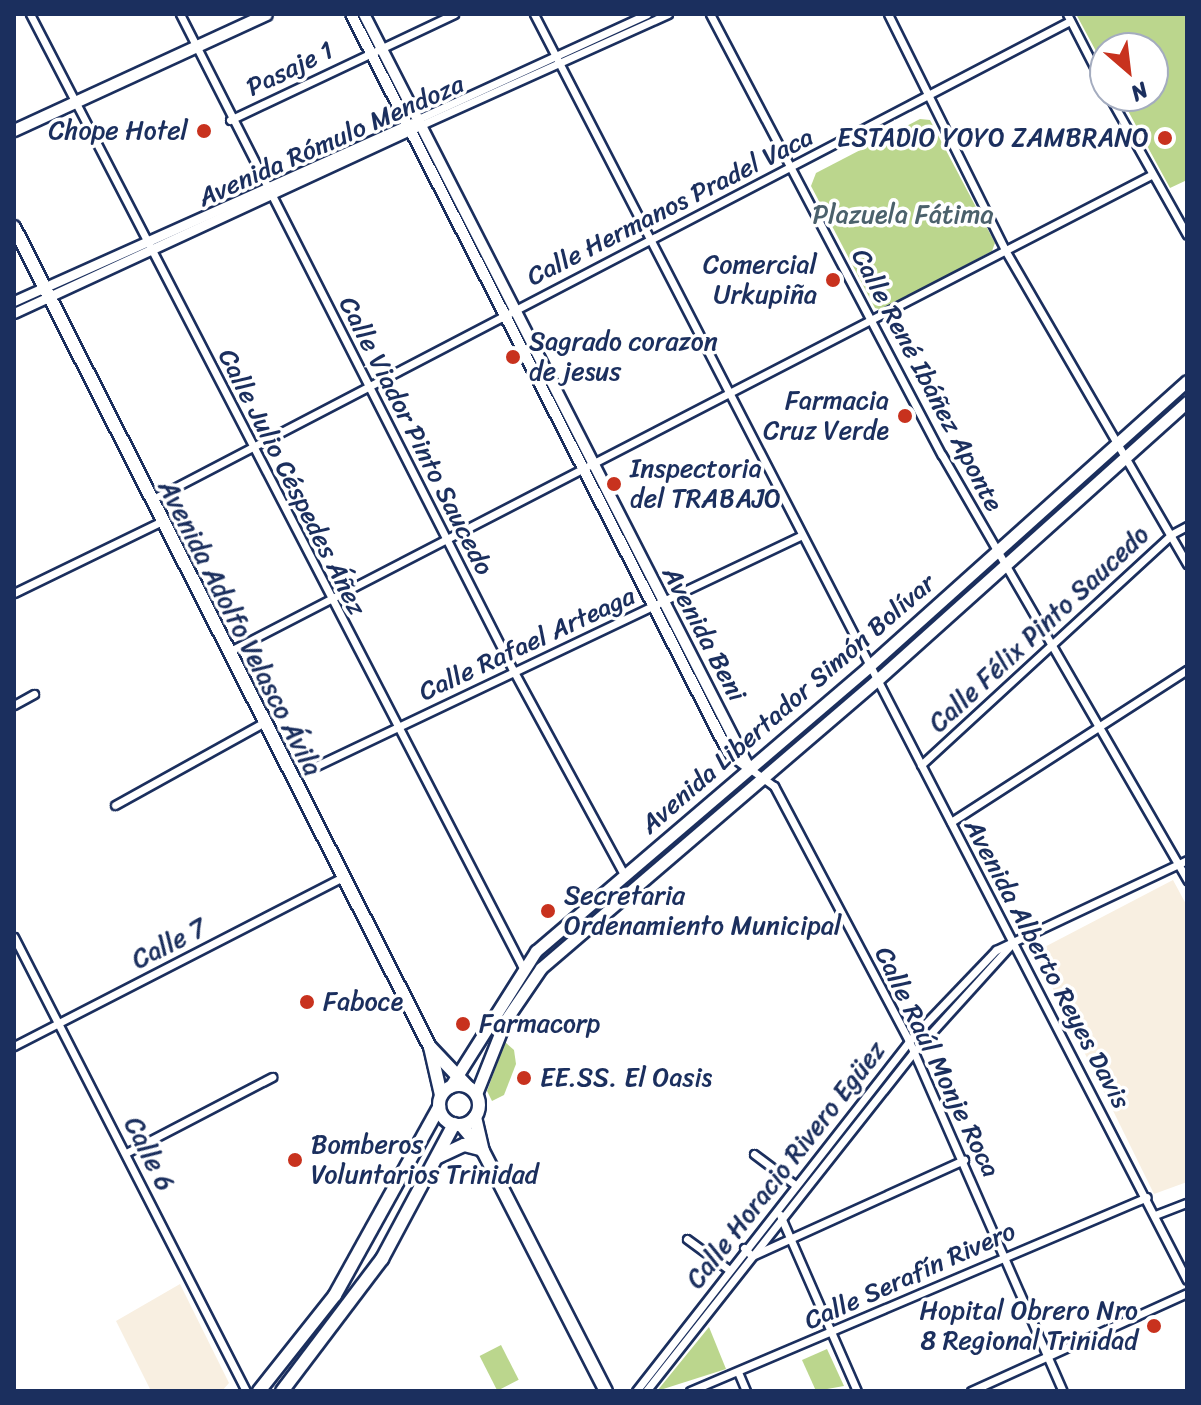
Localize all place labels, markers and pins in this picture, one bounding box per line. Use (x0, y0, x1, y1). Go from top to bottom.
place label: Chope Hotel (47, 115, 188, 147)
marker: Chope Hotel (195, 122, 213, 140)
place label: ESTADIO YOYO ZAMBRANO (837, 122, 1149, 154)
marker: ESTADIO YOYO ZAMBRANO (1156, 129, 1174, 147)
place label: Comercial Urkupiña (703, 249, 817, 310)
marker: Comercial Urkupiña (824, 271, 842, 289)
place label: Sagrado corazon de jesus (529, 326, 718, 388)
marker: Sagrado corazon de jesus (504, 348, 522, 366)
place label: Farmacia Cruz Verde (765, 385, 889, 446)
marker: Farmacia Cruz Verde (896, 407, 914, 425)
place label: Inspectoria del TRABAJO (630, 453, 781, 514)
marker: Inspectoria del TRABAJO (605, 475, 623, 493)
place label: Secretaria Ordenamiento Municipal (564, 880, 841, 942)
marker: Secretaria Ordenamiento Municipal (539, 902, 557, 920)
place label: Faboce (323, 986, 403, 1018)
marker: Faboce (298, 993, 316, 1011)
place label: Farmacorp (479, 1008, 600, 1040)
marker: Farmacorp (454, 1015, 472, 1033)
place label: EE.SS. El Oasis (540, 1062, 714, 1094)
marker: EE.SS. El Oasis (515, 1069, 533, 1087)
place label: Bomberos Voluntarios Trinidad (311, 1129, 538, 1190)
marker: Bomberos Voluntarios Trinidad (286, 1151, 304, 1169)
place label: Hopital Obrero Nro 8 Regional Trinidad (919, 1295, 1138, 1356)
marker: Hopital Obrero Nro 8 Regional Trinidad (1145, 1317, 1163, 1335)

